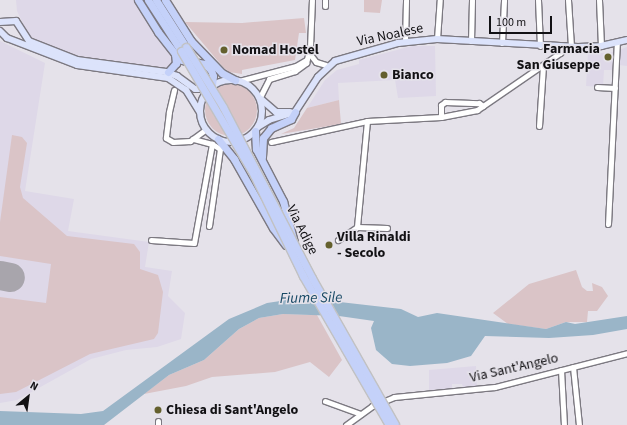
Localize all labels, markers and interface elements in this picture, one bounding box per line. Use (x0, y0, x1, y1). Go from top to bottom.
scale bar (491, 8, 554, 34)
text: 100 m (496, 14, 526, 31)
street label: Via Noalese (355, 20, 425, 50)
place label: Farmacia San Giuseppe (517, 41, 600, 74)
place label: Nomad Hostel (232, 42, 319, 58)
marker: Nomad Hostel (219, 45, 229, 55)
marker: Farmacia San Giuseppe (603, 52, 613, 62)
place label: Bianco (392, 67, 434, 83)
marker: Bianco (379, 70, 389, 80)
street label: Via Adige (282, 203, 322, 257)
place label: Villa Rinaldi - Secolo (337, 229, 411, 262)
marker: Villa Rinaldi - Secolo (324, 240, 334, 250)
water label: Fiume Sile (279, 288, 343, 308)
street label: Via Sant'Angelo (468, 350, 560, 386)
north arrow (8, 377, 48, 417)
text: N (27, 378, 41, 394)
place label: Chiesa di Sant'Angelo (166, 402, 298, 418)
marker: Chiesa di Sant'Angelo (153, 405, 163, 415)

